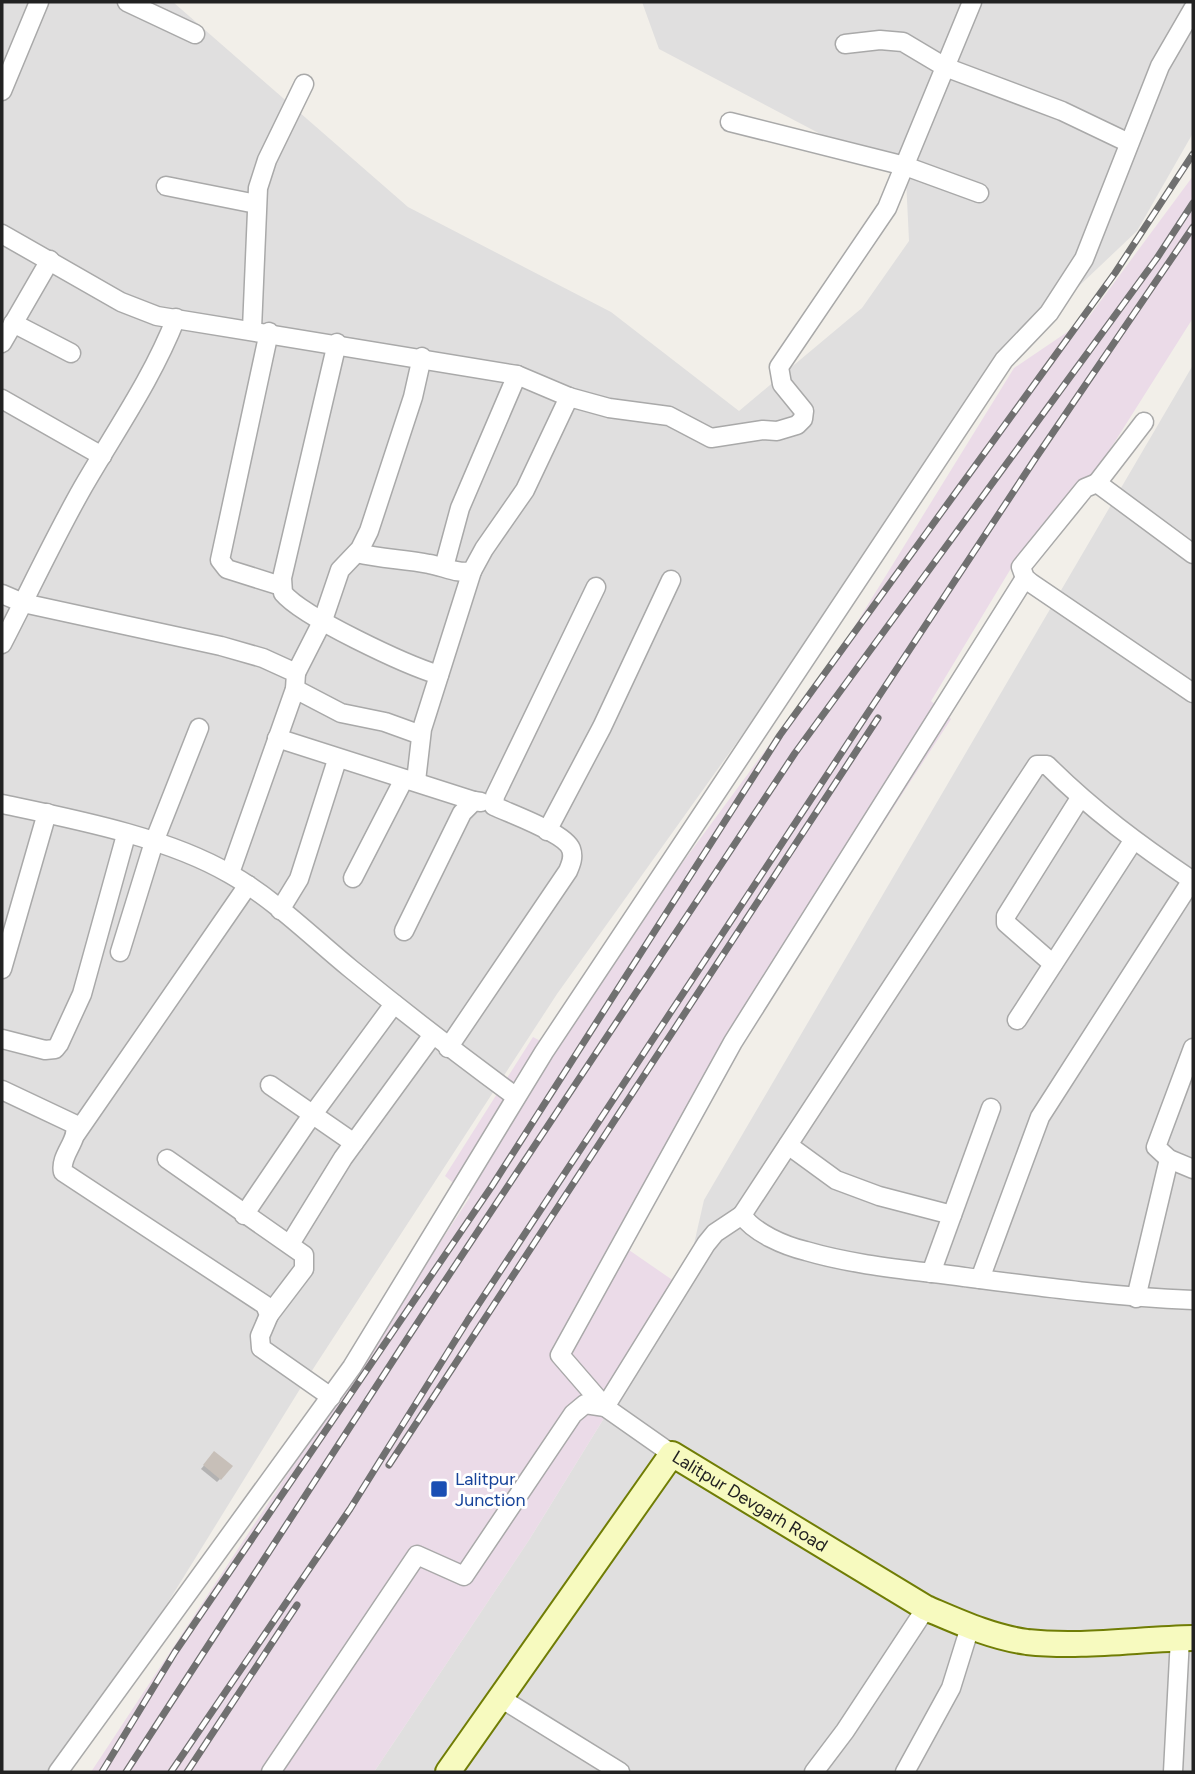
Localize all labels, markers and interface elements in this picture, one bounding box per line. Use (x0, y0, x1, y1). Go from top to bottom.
street label: Lalitpur Devgarh Road (668, 1446, 832, 1557)
place label: Lalitpur Junction (455, 1468, 526, 1511)
marker: Lalitpur Junction (429, 1479, 449, 1499)

